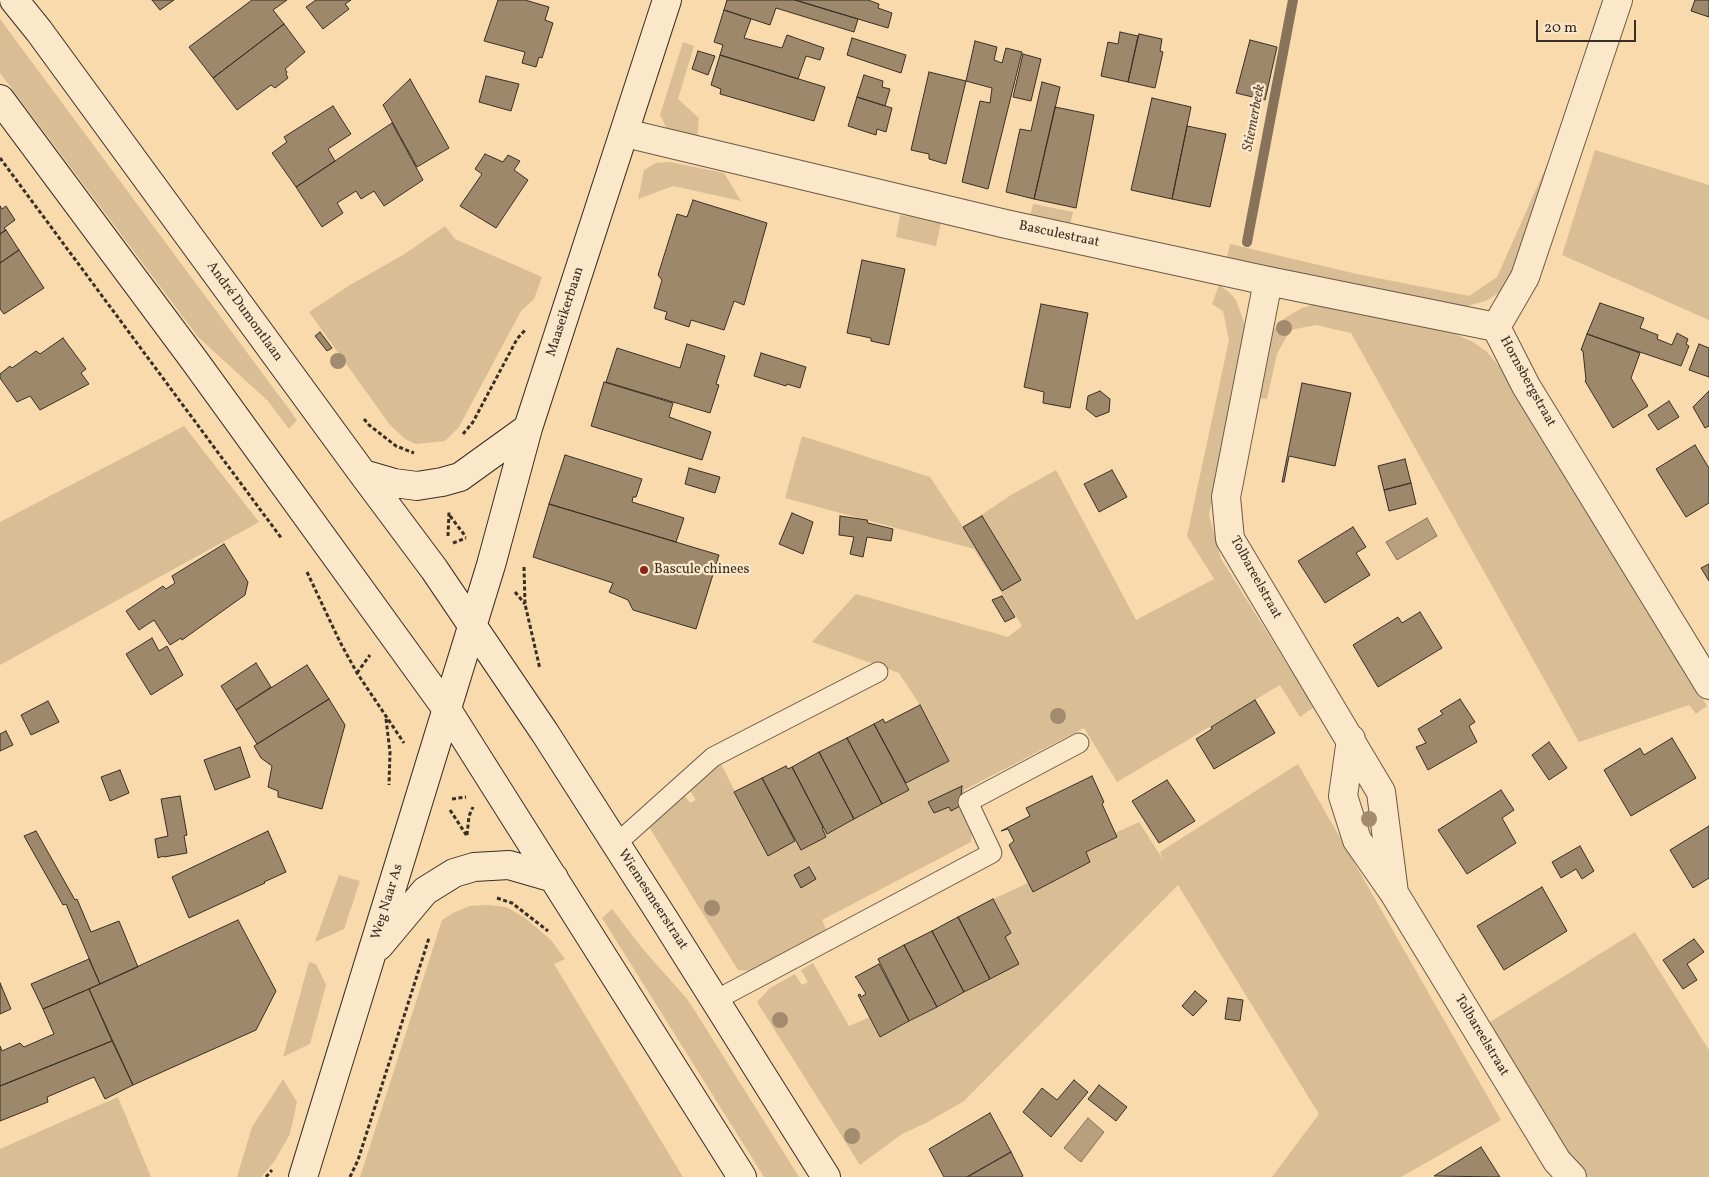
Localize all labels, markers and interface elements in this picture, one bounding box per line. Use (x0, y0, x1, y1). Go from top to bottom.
scale bar (1539, 10, 1639, 42)
text: 20 m (1544, 18, 1577, 39)
water label: Stiemerbeek (1240, 83, 1270, 153)
street label: Basculestraat (1017, 218, 1101, 252)
street label: André Dumontlaan (202, 259, 286, 365)
street label: Maaseikerbaan (544, 265, 588, 359)
street label: Hornsbergstraat (1495, 334, 1559, 430)
street label: Tolbareelstraat (1225, 534, 1285, 622)
place label: Bascule chinees (654, 562, 750, 578)
marker: Bascule chinees (638, 564, 650, 576)
street label: Wiemesmeerstraat (613, 847, 691, 953)
street label: Weg Naar As (369, 862, 407, 942)
street label: Tolbareelstraat (1450, 992, 1512, 1080)

